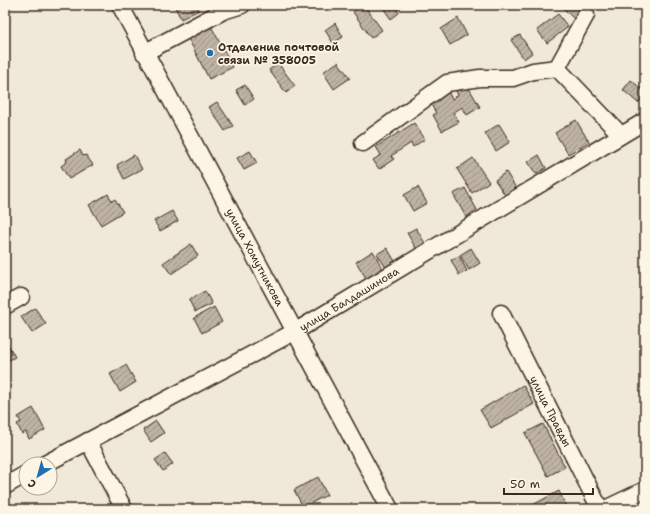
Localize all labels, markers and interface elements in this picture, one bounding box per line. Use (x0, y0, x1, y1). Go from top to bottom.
place label: Отделение почтовой связи № 358005 (218, 40, 340, 68)
marker: Отделение почтовой связи № 358005 (205, 48, 215, 58)
street label: улица Хомутникова (222, 206, 287, 309)
street label: улица Балдашинова (297, 264, 402, 335)
street label: улица Правды (526, 373, 574, 450)
north arrow (18, 456, 58, 496)
scale bar (504, 470, 593, 496)
text: С (25, 475, 39, 492)
text: 50 m (510, 476, 540, 492)

